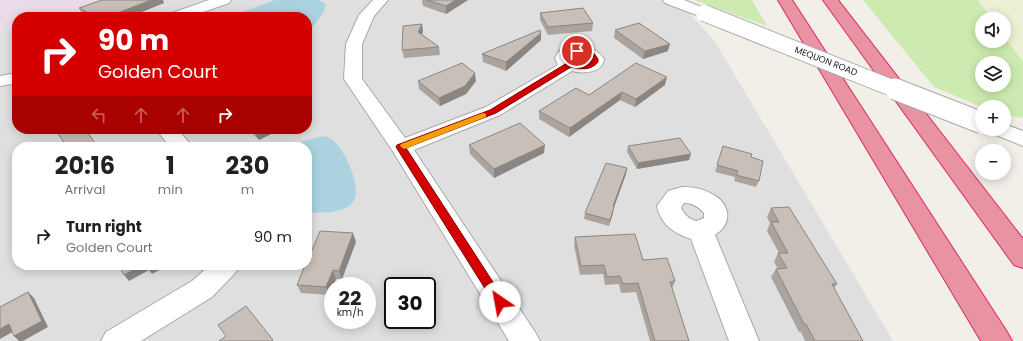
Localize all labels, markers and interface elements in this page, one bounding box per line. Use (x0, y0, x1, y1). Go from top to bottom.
map controls (975, 12, 1011, 180)
button: sound (975, 12, 1011, 48)
text: 90 m (98, 21, 169, 60)
icon: right (32, 28, 84, 80)
pin (560, 34, 594, 68)
icon: arrive (566, 40, 588, 62)
street label: MEQUON ROAD (793, 44, 859, 78)
button: layers (975, 56, 1011, 92)
text: Golden Court (98, 59, 218, 84)
button: + (975, 100, 1011, 136)
icon: left (88, 104, 110, 126)
icon: ahead (130, 104, 152, 126)
icon: ahead (172, 104, 194, 126)
icon: right (214, 104, 236, 126)
button: − (975, 144, 1011, 180)
text: 20:16 (55, 149, 115, 182)
text: 1 (166, 149, 175, 182)
text: 230 (225, 149, 269, 182)
text: Arrival (64, 180, 105, 199)
text: min (158, 180, 183, 199)
text: m (241, 180, 254, 199)
text: Turn right (66, 216, 142, 237)
icon: right (32, 225, 54, 247)
text: 90 m (254, 226, 292, 247)
text: Golden Court (66, 238, 153, 257)
speed limit sign: 30 (384, 277, 436, 329)
position arrow (479, 281, 521, 323)
text: 22 (339, 284, 361, 312)
text: km/h (337, 305, 363, 320)

